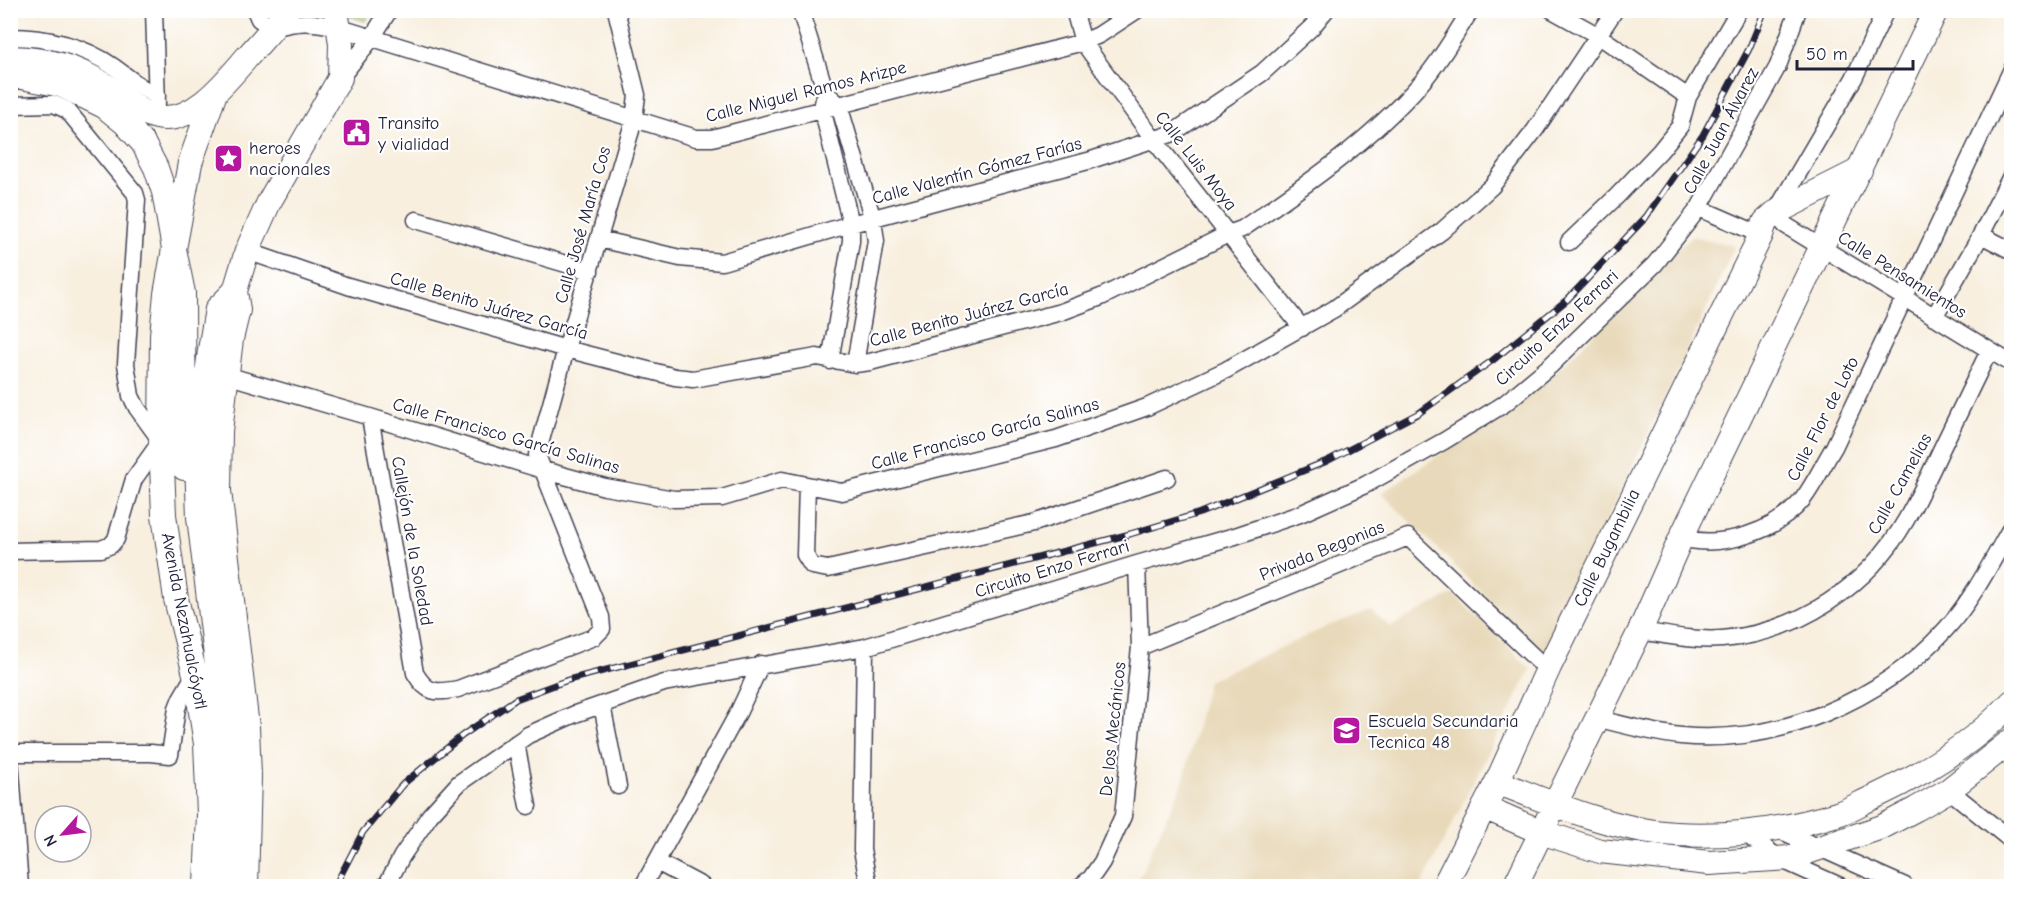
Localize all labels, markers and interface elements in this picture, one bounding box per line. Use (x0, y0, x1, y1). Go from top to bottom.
scale bar (1797, 33, 1912, 71)
text: 50 m (1806, 44, 1848, 65)
street label: Calle Miguel Ramos Arizpe (704, 57, 908, 127)
street label: Calle Juan Álvarez (1678, 63, 1763, 198)
street label: Calle Luis Moya (1151, 107, 1241, 215)
place label: Transito y vialidad (377, 113, 449, 155)
public building icon: Transito y vialidad (341, 117, 373, 149)
street label: Calle Valentín Gómez Farías (870, 133, 1084, 209)
place label: heroes nacionales (249, 138, 330, 180)
place icon: heroes nacionales (212, 142, 244, 174)
street label: Calle José María Cos (551, 144, 615, 306)
street label: Calle Pensamientos (1834, 227, 1970, 323)
street label: Circuito Enzo Ferrari (1491, 266, 1623, 390)
street label: Calle Benito Juárez García (388, 268, 590, 344)
street label: Calle Benito Juárez García (867, 278, 1071, 352)
street label: Calle Flor de Loto (1783, 353, 1863, 485)
street label: Calle Francisco García Salinas (869, 393, 1101, 475)
street label: Calle Francisco García Salinas (390, 394, 622, 478)
street label: Calle Camelias (1864, 430, 1936, 538)
street label: Callejón de la Soledad (387, 455, 437, 627)
street label: Calle Bugambilia (1569, 486, 1645, 610)
street label: Privada Begonias (1257, 516, 1387, 586)
street label: Avenida Nezahualcóyotl (157, 531, 211, 711)
street label: Circuito Enzo Ferrari (972, 536, 1132, 602)
street label: De los Mecánicos (1096, 661, 1130, 797)
place label: Escuela Secundaria Tecnica 48 (1368, 711, 1519, 753)
school or university icon: Escuela Secundaria Tecnica 48 (1331, 715, 1363, 747)
north arrow (33, 804, 93, 864)
text: N (40, 832, 61, 849)

